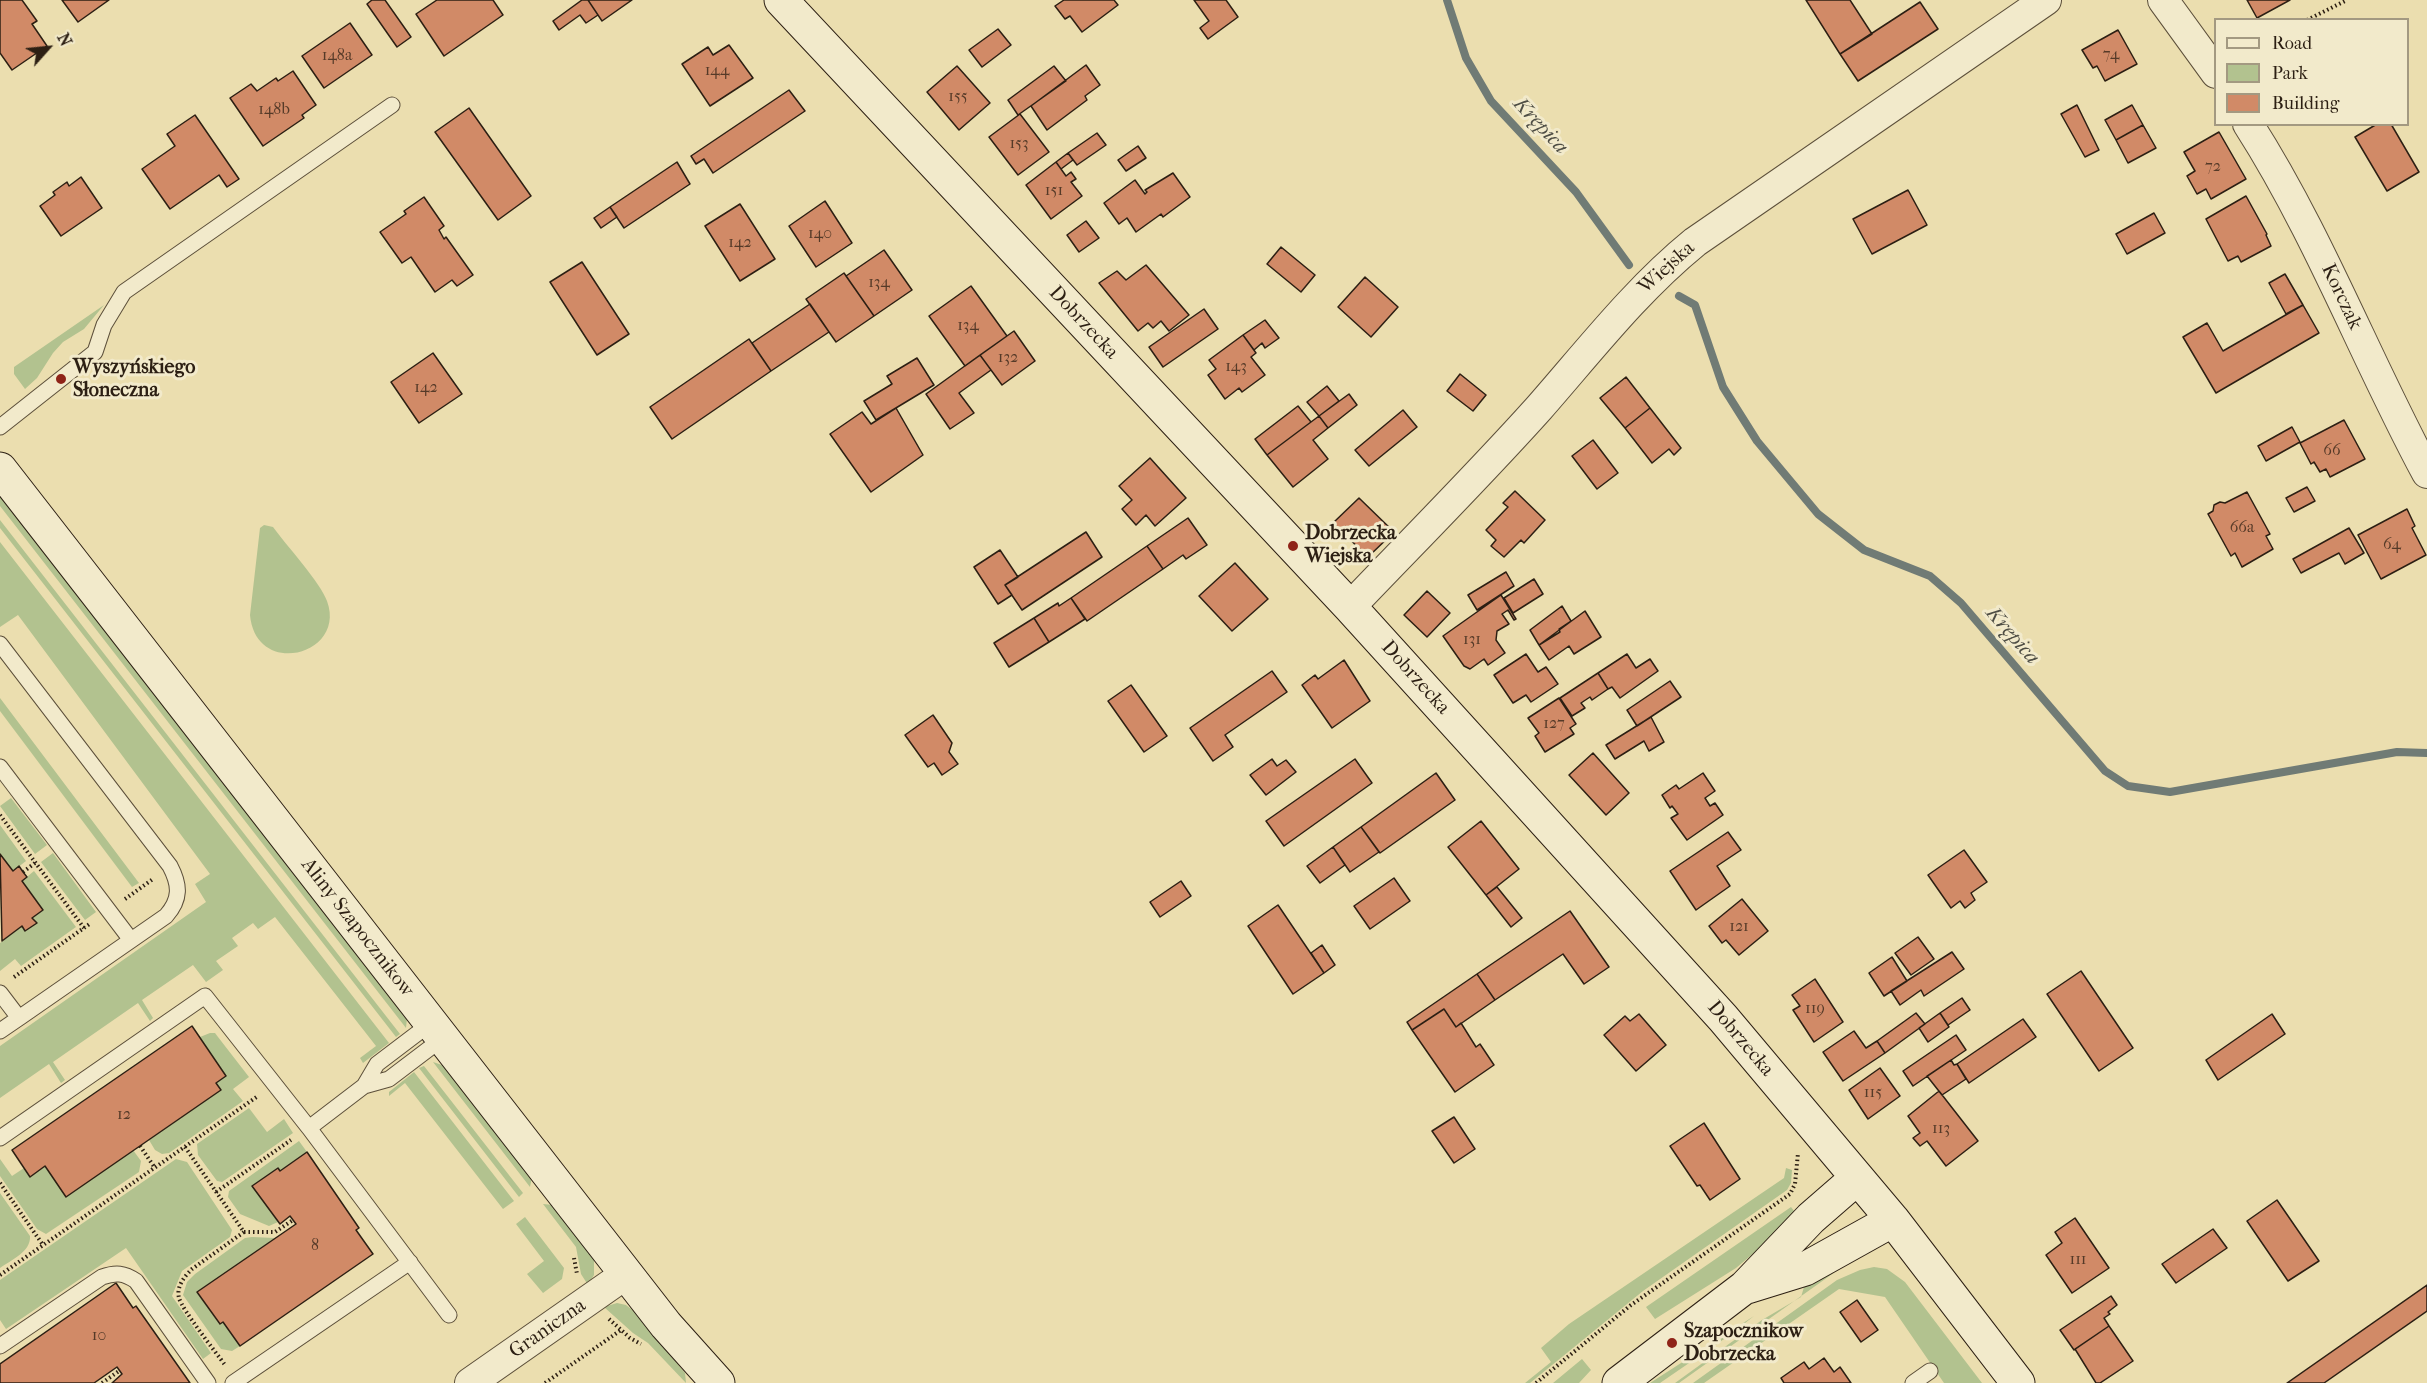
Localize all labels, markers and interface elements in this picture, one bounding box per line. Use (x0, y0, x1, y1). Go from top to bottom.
north arrow (18, 18, 78, 78)
legend (2214, 18, 2409, 126)
text: N (53, 30, 76, 49)
text: Road (2272, 33, 2312, 54)
house number: 74 (2103, 45, 2119, 65)
house number: 148a (322, 46, 352, 66)
house number: 144 (705, 61, 729, 81)
text: Park (2272, 63, 2308, 84)
house number: 155 (948, 87, 968, 107)
water label: Krępica (1507, 92, 1573, 160)
text: Building (2272, 93, 2339, 114)
house number: 148b (258, 100, 290, 120)
house number: 153 (1009, 134, 1029, 154)
house number: 72 (2205, 157, 2221, 177)
house number: 151 (1045, 181, 1063, 201)
house number: 140 (808, 224, 832, 244)
house number: 142 (728, 233, 752, 253)
street label: Wiejska (1634, 237, 1700, 299)
street label: Korczak (2315, 260, 2367, 334)
house number: 134 (868, 273, 890, 293)
street label: Dobrzecka (1043, 281, 1123, 365)
house number: 134 (957, 316, 979, 336)
house number: 132 (998, 348, 1018, 368)
place label: Wyszyńskiego Słoneczna (73, 356, 195, 403)
house number: 143 (1225, 357, 1247, 377)
marker: Wyszyńskiego Słoneczna (54, 372, 68, 386)
house number: 142 (414, 378, 438, 398)
house number: 66 (2323, 441, 2341, 461)
house number: 66a (2230, 518, 2254, 538)
place label: Dobrzecka Wiejska (1305, 522, 1396, 569)
house number: 64 (2383, 535, 2401, 555)
marker: Dobrzecka Wiejska (1286, 539, 1300, 553)
water label: Krępica (1980, 602, 2044, 670)
house number: 131 (1463, 630, 1481, 650)
street label: Dobrzecka (1376, 636, 1454, 720)
house number: 127 (1543, 714, 1565, 734)
street label: Aliny Szapocznikow (295, 854, 419, 1002)
house number: 121 (1729, 917, 1749, 937)
street label: Dobrzecka (1702, 996, 1778, 1082)
house number: 119 (1805, 999, 1825, 1019)
house number: 115 (1864, 1083, 1882, 1103)
house number: 12 (117, 1105, 131, 1125)
house number: 113 (1932, 1119, 1950, 1139)
house number: 8 (311, 1236, 319, 1256)
house number: 111 (2069, 1250, 2087, 1270)
street label: Graniczna (505, 1294, 591, 1364)
place label: Szapocznikow Dobrzecka (1684, 1320, 1803, 1367)
house number: 10 (92, 1326, 106, 1346)
marker: Szapocznikow Dobrzecka (1665, 1336, 1679, 1350)

